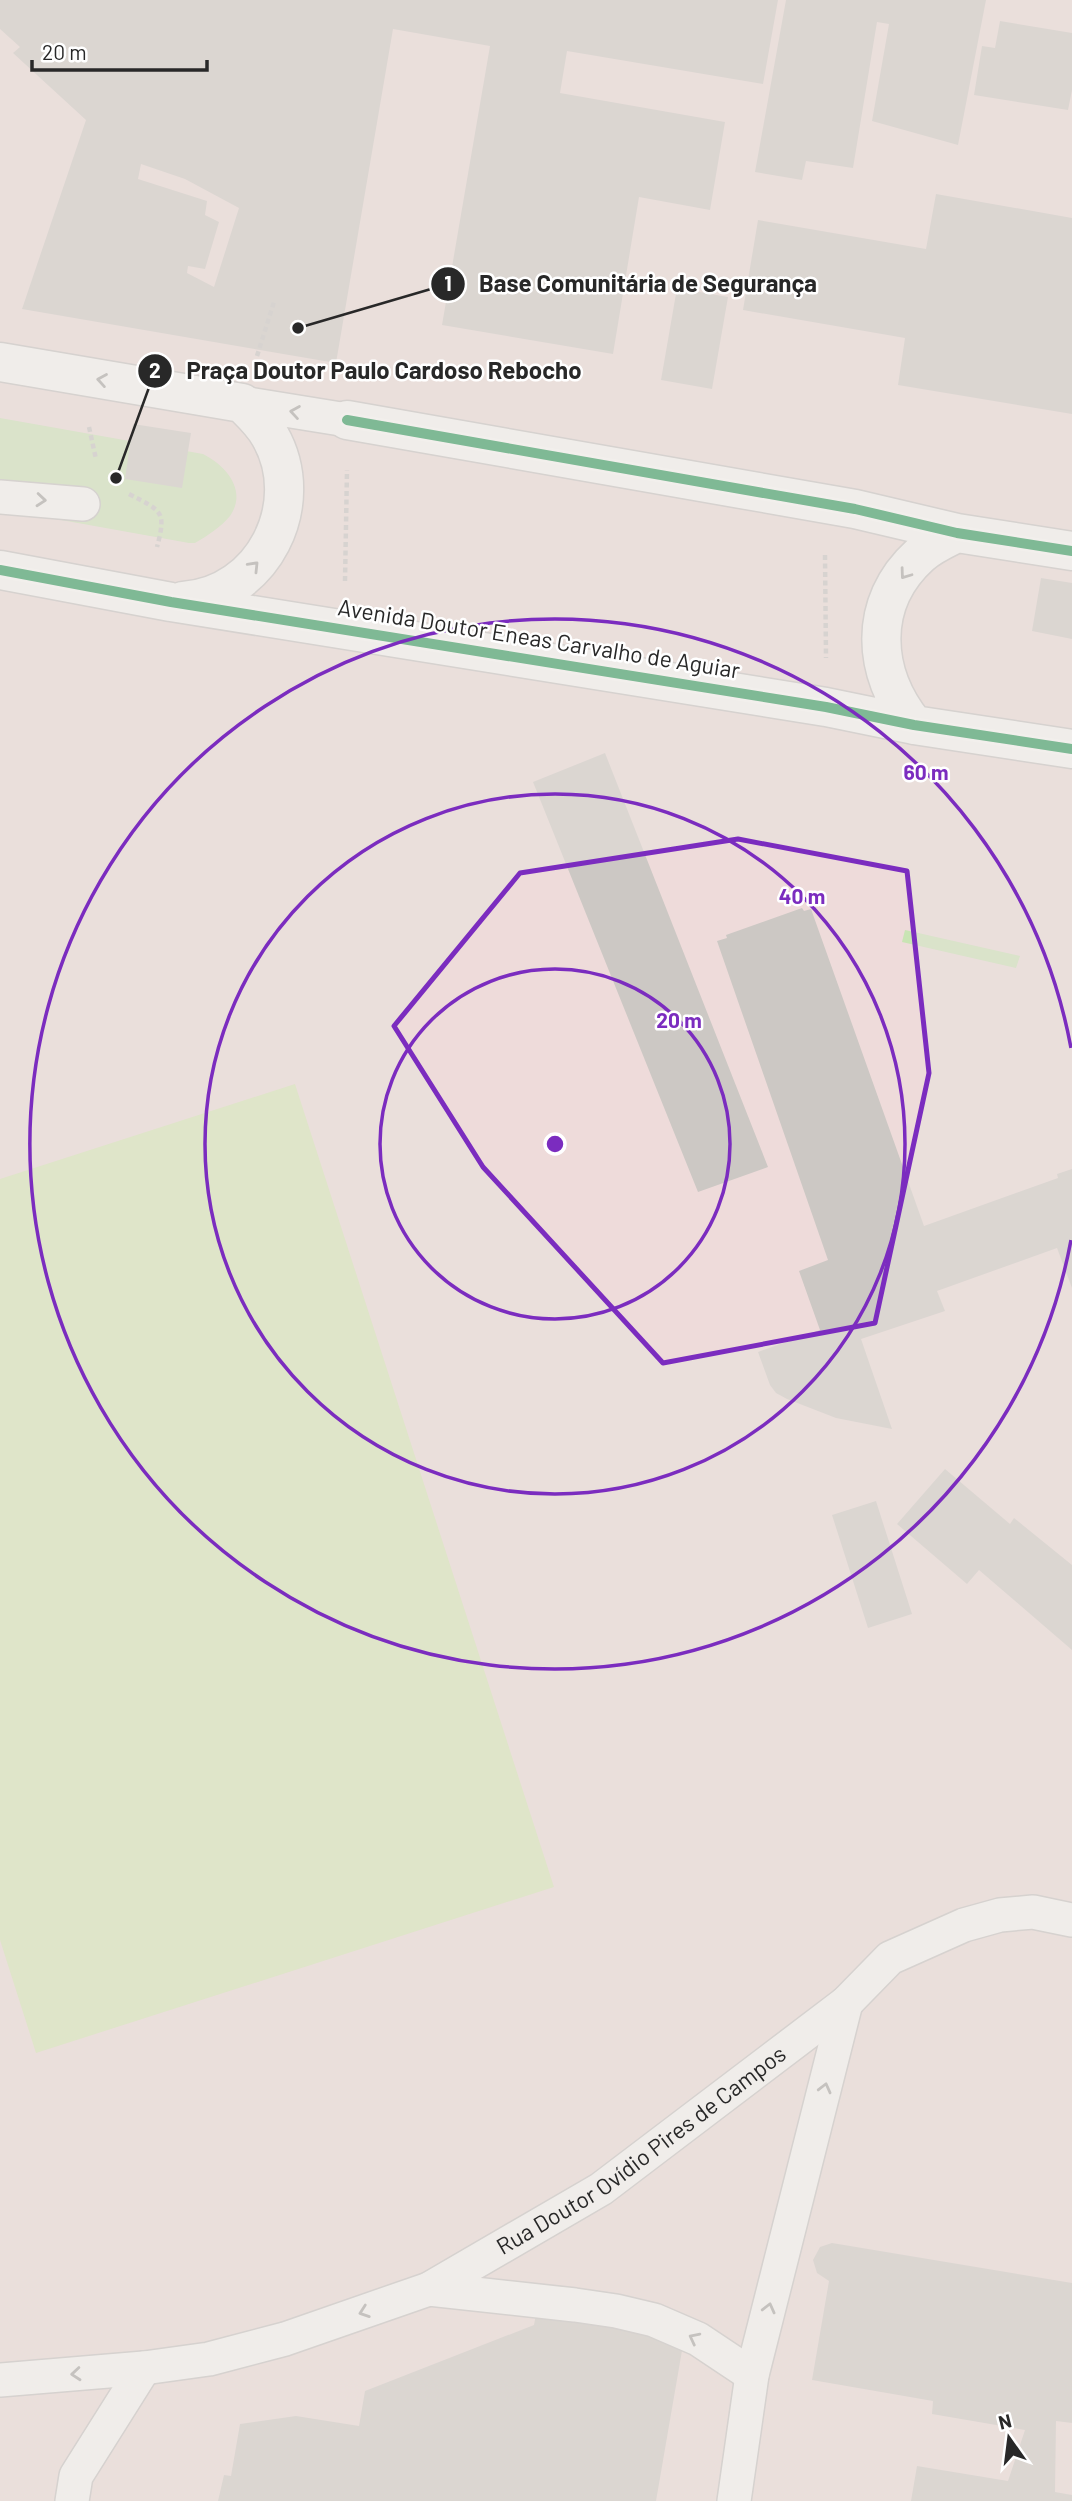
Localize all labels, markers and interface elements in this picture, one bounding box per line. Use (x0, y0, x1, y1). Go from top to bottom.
scale bar (32, 28, 206, 72)
text: 20 m (42, 39, 87, 64)
callout: Base Comunitária de Segurança (430, 261, 831, 306)
text: Base Comunitária de Segurança (479, 268, 817, 297)
text: 1 (444, 270, 452, 295)
callout: Praça Doutor Paulo Cardoso Rebocho (138, 348, 596, 393)
text: Praça Doutor Paulo Cardoso Rebocho (186, 355, 582, 384)
text: 2 (149, 357, 161, 382)
one-way arrow (96, 373, 108, 388)
one-way arrow (289, 405, 301, 420)
one-way arrow (36, 492, 47, 507)
one-way arrow (245, 562, 258, 575)
one-way arrow (900, 566, 913, 579)
street label: Avenida Doutor Eneas Carvalho de Aguiar (336, 592, 743, 684)
text: 60 m (904, 759, 948, 784)
text: 40 m (779, 883, 825, 908)
text: 20 m (656, 1007, 702, 1032)
centre of rings (543, 1132, 567, 1156)
street label: Rua Doutor Ovídio Pires de Campos (491, 2039, 791, 2260)
one-way arrow (817, 2082, 831, 2094)
one-way arrow (761, 2303, 775, 2315)
one-way arrow (359, 2304, 371, 2318)
one-way arrow (689, 2333, 701, 2347)
one-way arrow (70, 2366, 81, 2381)
north arrow (974, 2403, 1044, 2473)
text: N (996, 2408, 1014, 2434)

